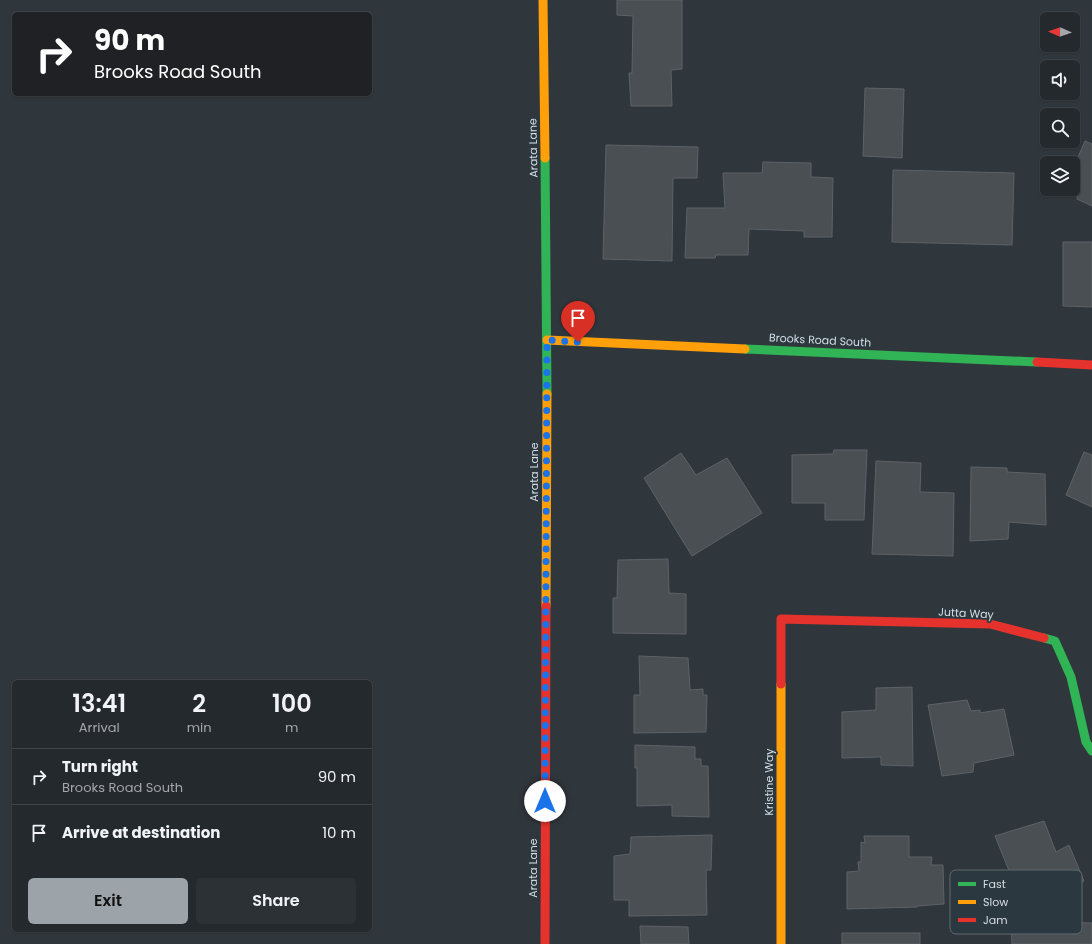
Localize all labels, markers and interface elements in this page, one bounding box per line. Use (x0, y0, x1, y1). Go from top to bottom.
north arrow (1040, 12, 1080, 52)
map controls (1040, 12, 1080, 196)
text: 90 m (94, 21, 165, 60)
icon: right (28, 28, 80, 80)
text: Brooks Road South (94, 59, 262, 84)
button: sound (1040, 60, 1080, 100)
button: search (1040, 108, 1080, 148)
street label: Arata Lane (524, 118, 542, 178)
button: layers (1040, 156, 1080, 196)
pin (561, 301, 595, 342)
icon: arrive (567, 307, 589, 329)
street label: Brooks Road South (768, 329, 872, 351)
street label: Arata Lane (526, 442, 542, 502)
street label: Jutta Way (938, 604, 995, 622)
text: 13:41 (72, 687, 126, 720)
text: 2 (192, 687, 206, 720)
text: 100 (272, 687, 312, 720)
text: Arrival (79, 718, 120, 737)
text: min (187, 718, 212, 737)
text: m (285, 718, 298, 737)
street label: Kristine Way (761, 748, 777, 816)
text: Turn right (62, 756, 138, 777)
icon: right (28, 766, 50, 788)
text: 90 m (318, 766, 356, 787)
text: Brooks Road South (62, 778, 183, 797)
position arrow (524, 780, 566, 822)
icon: arrive (28, 822, 50, 844)
text: Arrive at destination (62, 822, 220, 843)
text: 10 m (322, 822, 356, 843)
street label: Arata Lane (525, 838, 541, 898)
legend (950, 870, 1082, 934)
text: Fast (983, 876, 1006, 892)
button: Exit (28, 878, 188, 924)
button: Share (196, 878, 356, 924)
text: Slow (983, 894, 1008, 910)
text: Jam (983, 912, 1008, 928)

